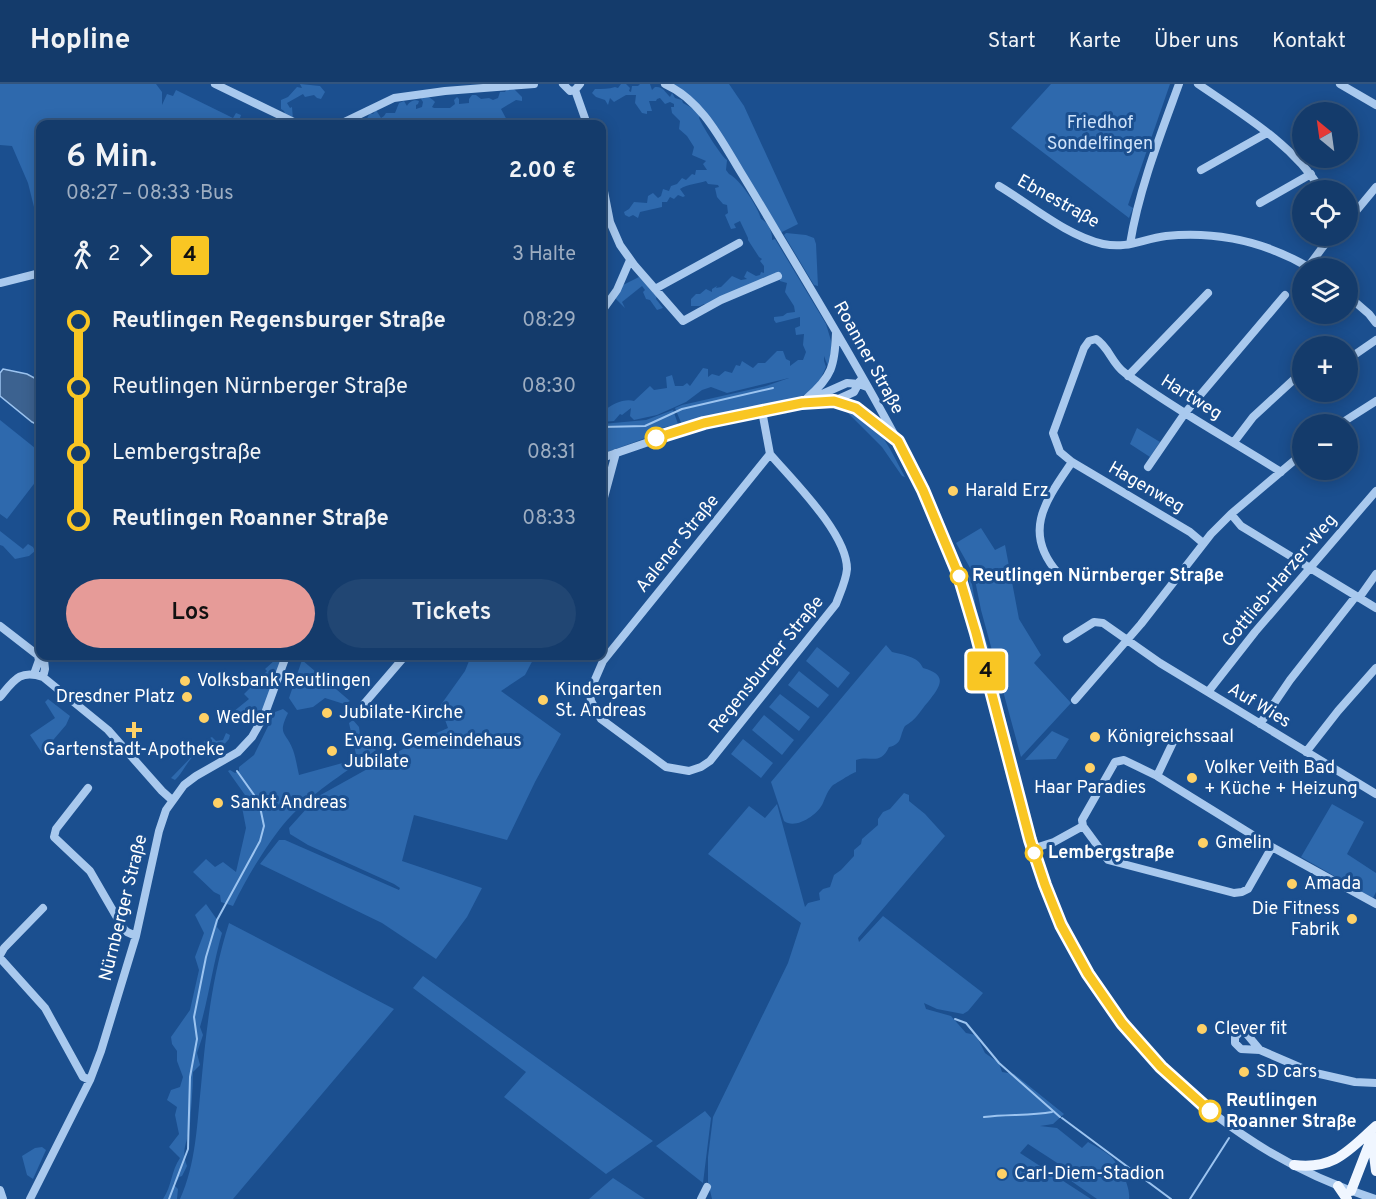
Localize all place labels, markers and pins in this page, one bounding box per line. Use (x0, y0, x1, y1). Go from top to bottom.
unlabelled marker (645, 427, 667, 449)
place label: Harald Erz (965, 480, 1049, 503)
marker: Harald Erz (946, 484, 960, 498)
place label: Reutlingen Nürnberger Straße (972, 565, 1224, 588)
marker: Reutlingen Nürnberger Straße (950, 567, 968, 585)
place label: Volksbank Reutlingen (197, 670, 371, 693)
marker: Volksbank Reutlingen (178, 674, 192, 688)
place label: Kindergarten St. Andreas (555, 679, 662, 723)
place label: Dresdner Platz (56, 686, 175, 709)
marker: Dresdner Platz (180, 690, 194, 704)
marker: Kindergarten St. Andreas (536, 693, 550, 707)
place label: Jubilate-Kirche (339, 702, 463, 725)
marker: Jubilate-Kirche (320, 706, 334, 720)
place label: Wedler (216, 707, 272, 730)
marker: Wedler (197, 711, 211, 725)
marker: Gartenstadt-Apotheke (127, 723, 141, 737)
place label: Königreichssaal (1107, 726, 1234, 749)
place label: Evang. Gemeindehaus Jubilate (344, 730, 522, 774)
marker: Königreichssaal (1088, 730, 1102, 744)
place label: Gartenstadt-Apotheke (43, 739, 225, 762)
marker: Evang. Gemeindehaus Jubilate (325, 744, 339, 758)
place label: Volker Veith Bad + Küche + Heizung (1204, 757, 1358, 801)
marker: Haar Paradies (1083, 761, 1097, 775)
marker: Volker Veith Bad + Küche + Heizung (1185, 771, 1199, 785)
place label: Haar Paradies (1034, 777, 1146, 800)
place label: Sankt Andreas (230, 792, 347, 815)
marker: Sankt Andreas (211, 796, 225, 810)
place label: Gmelin (1215, 832, 1272, 855)
marker: Gmelin (1196, 836, 1210, 850)
place label: Lembergstraße (1048, 842, 1175, 865)
marker: Lembergstraße (1025, 844, 1043, 862)
place label: Amada (1304, 873, 1361, 896)
marker: Amada (1285, 877, 1299, 891)
place label: Die Fitness Fabrik (1252, 898, 1340, 942)
marker: Die Fitness Fabrik (1345, 912, 1359, 926)
place label: Clever fit (1214, 1018, 1287, 1041)
marker: Clever fit (1195, 1022, 1209, 1036)
place label: SD cars (1256, 1061, 1317, 1084)
marker: SD cars (1237, 1065, 1251, 1079)
place label: Reutlingen Roanner Straße (1226, 1090, 1357, 1134)
marker: Reutlingen Roanner Straße (1199, 1100, 1221, 1122)
place label: Carl-Diem-Stadion (1014, 1163, 1165, 1186)
marker: Carl-Diem-Stadion (995, 1167, 1009, 1181)

